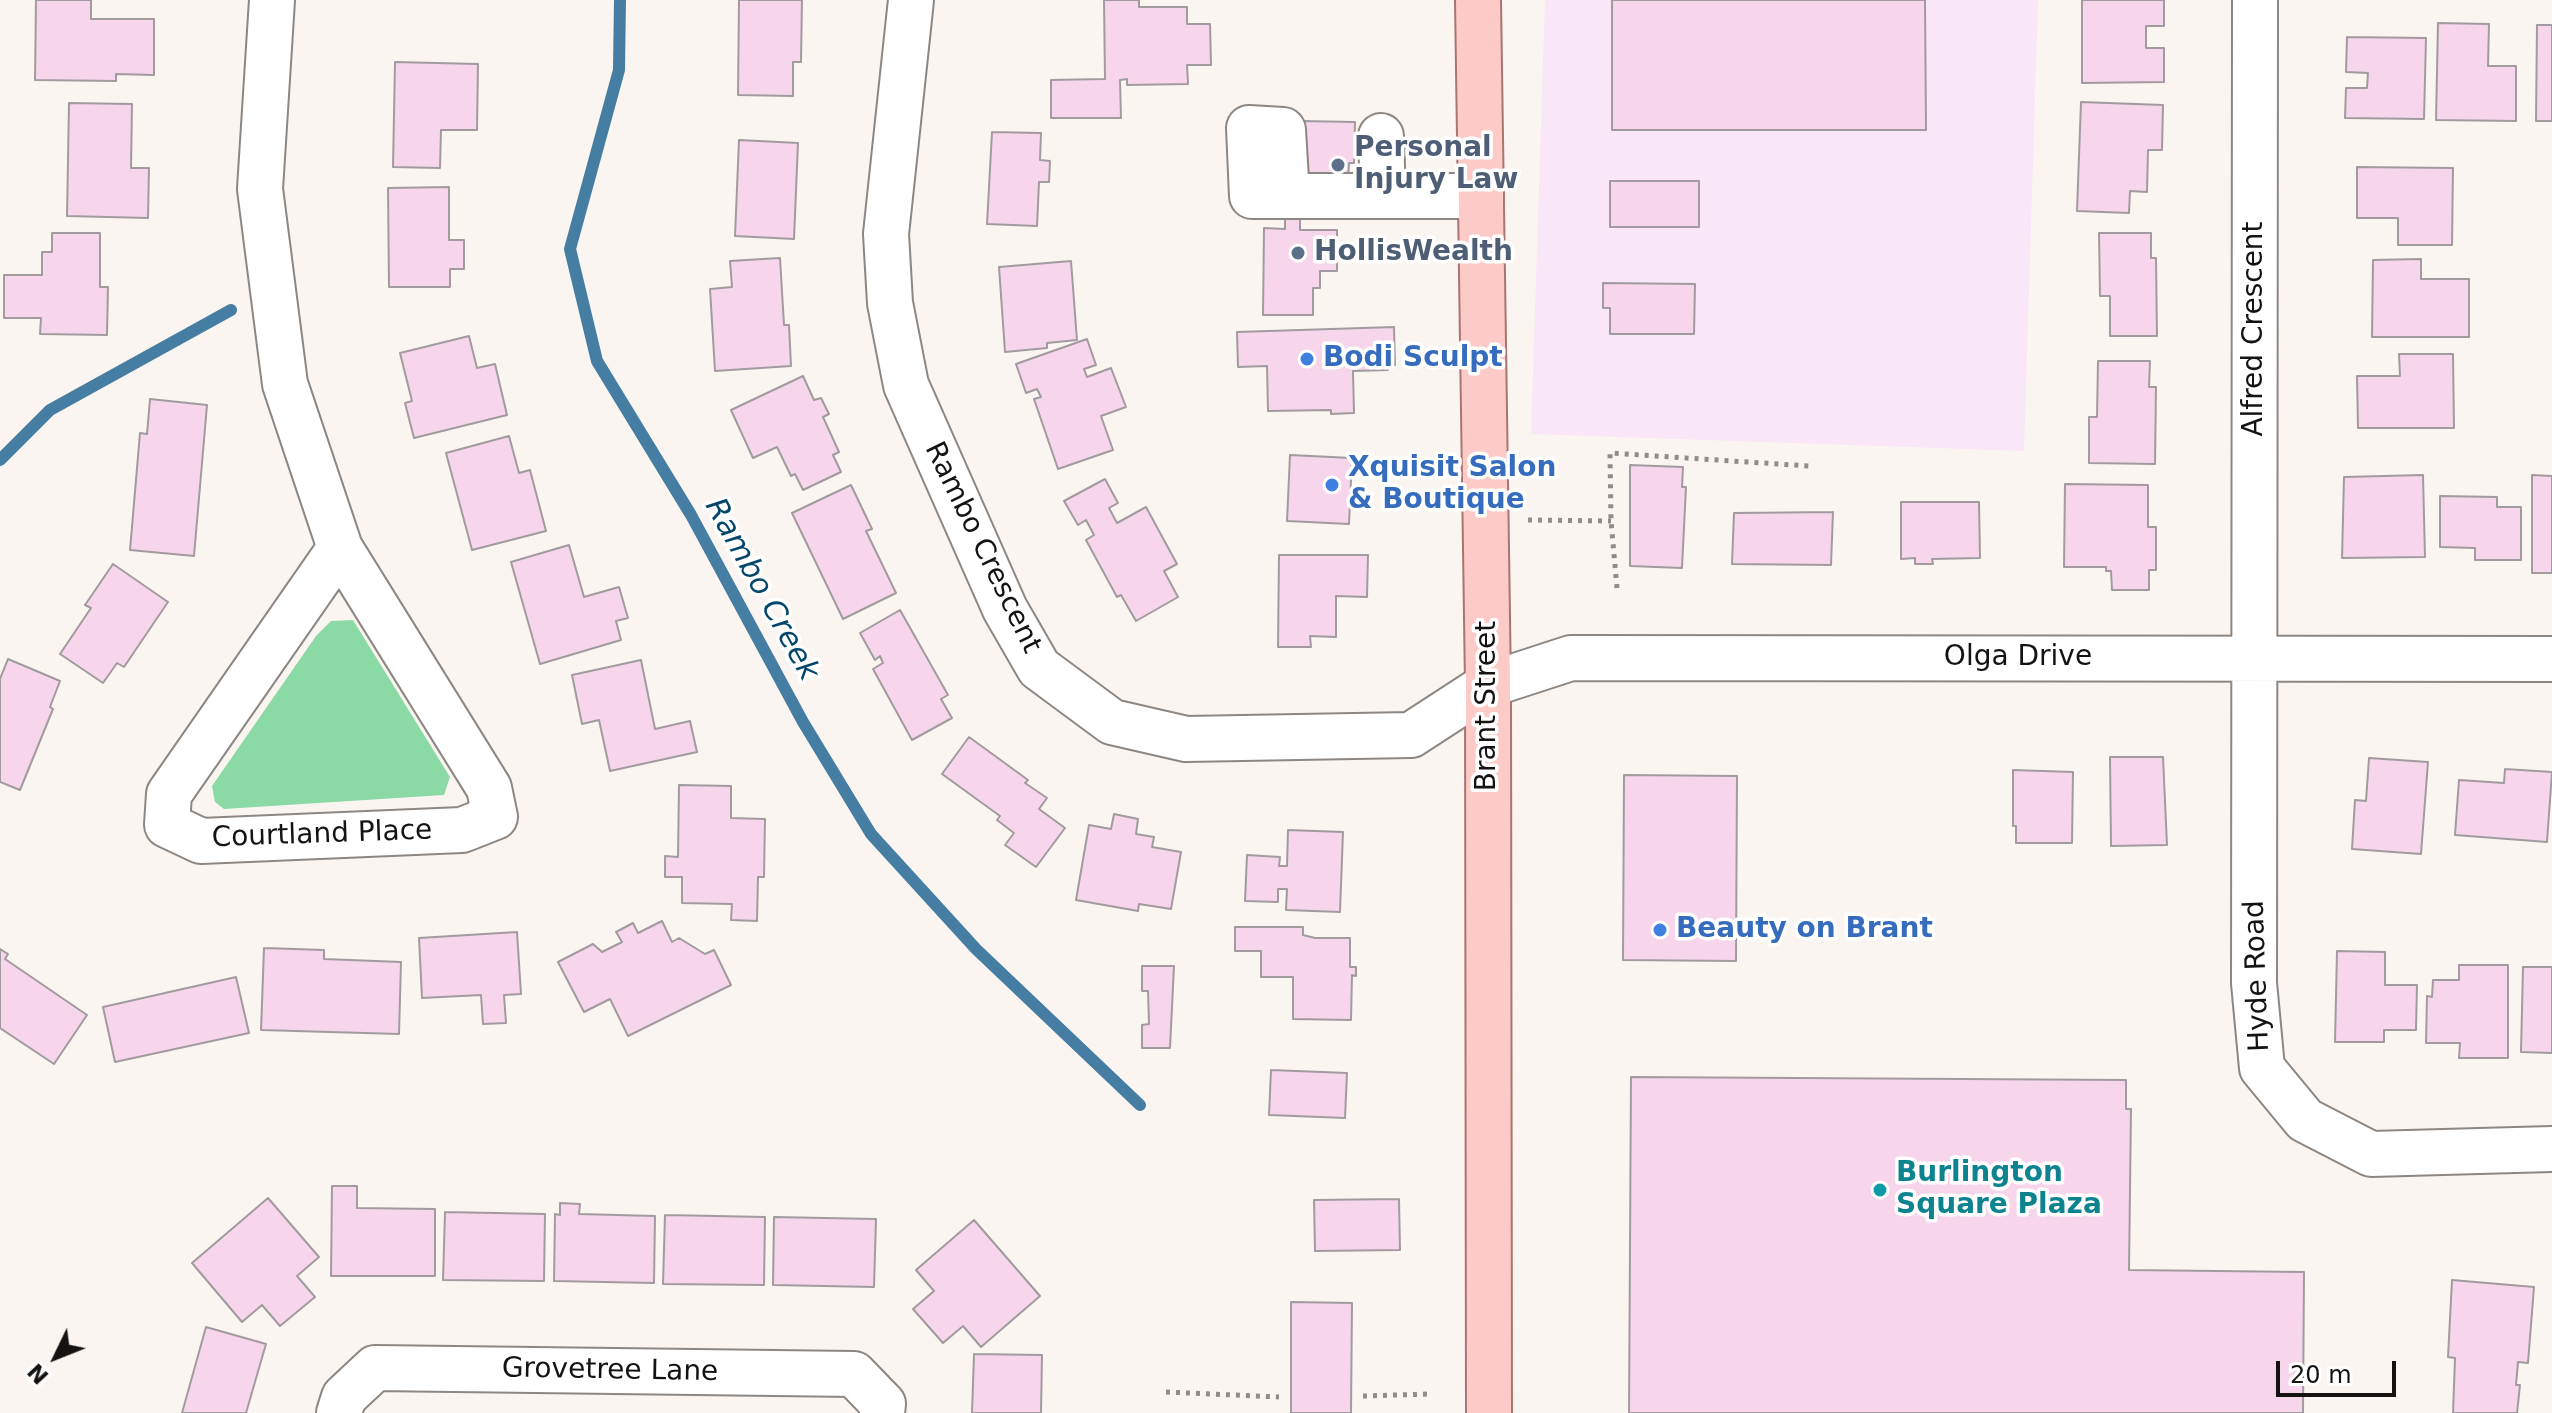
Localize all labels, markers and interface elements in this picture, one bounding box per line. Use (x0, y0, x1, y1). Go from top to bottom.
place label: Personal Injury Law (1354, 132, 1518, 198)
marker: Personal Injury Law (1329, 156, 1347, 174)
street label: Alfred Crescent (2238, 221, 2272, 437)
place label: HollisWealth (1314, 236, 1513, 270)
marker: HollisWealth (1289, 244, 1307, 262)
place label: Bodi Sculpt (1323, 342, 1503, 376)
marker: Bodi Sculpt (1298, 350, 1316, 368)
street label: Rambo Crescent (916, 437, 1048, 659)
place label: Xquisit Salon & Boutique (1348, 452, 1556, 518)
marker: Xquisit Salon & Boutique (1323, 476, 1341, 494)
water label: Rambo Creek (696, 493, 826, 687)
street label: Brant Street (1471, 621, 1505, 791)
street label: Olga Drive (1944, 641, 2092, 675)
street label: Courtland Place (211, 814, 433, 856)
street label: Hyde Road (2239, 900, 2277, 1052)
place label: Beauty on Brant (1676, 913, 1933, 947)
marker: Beauty on Brant (1651, 921, 1669, 939)
place label: Burlington Square Plaza (1896, 1157, 2102, 1223)
marker: Burlington Square Plaza (1871, 1181, 1889, 1199)
north arrow (16, 1317, 96, 1397)
scale bar (2280, 1345, 2400, 1395)
street label: Grovetree Lane (501, 1352, 719, 1390)
text: N (23, 1358, 54, 1389)
text: 20 m (2290, 1361, 2352, 1389)

